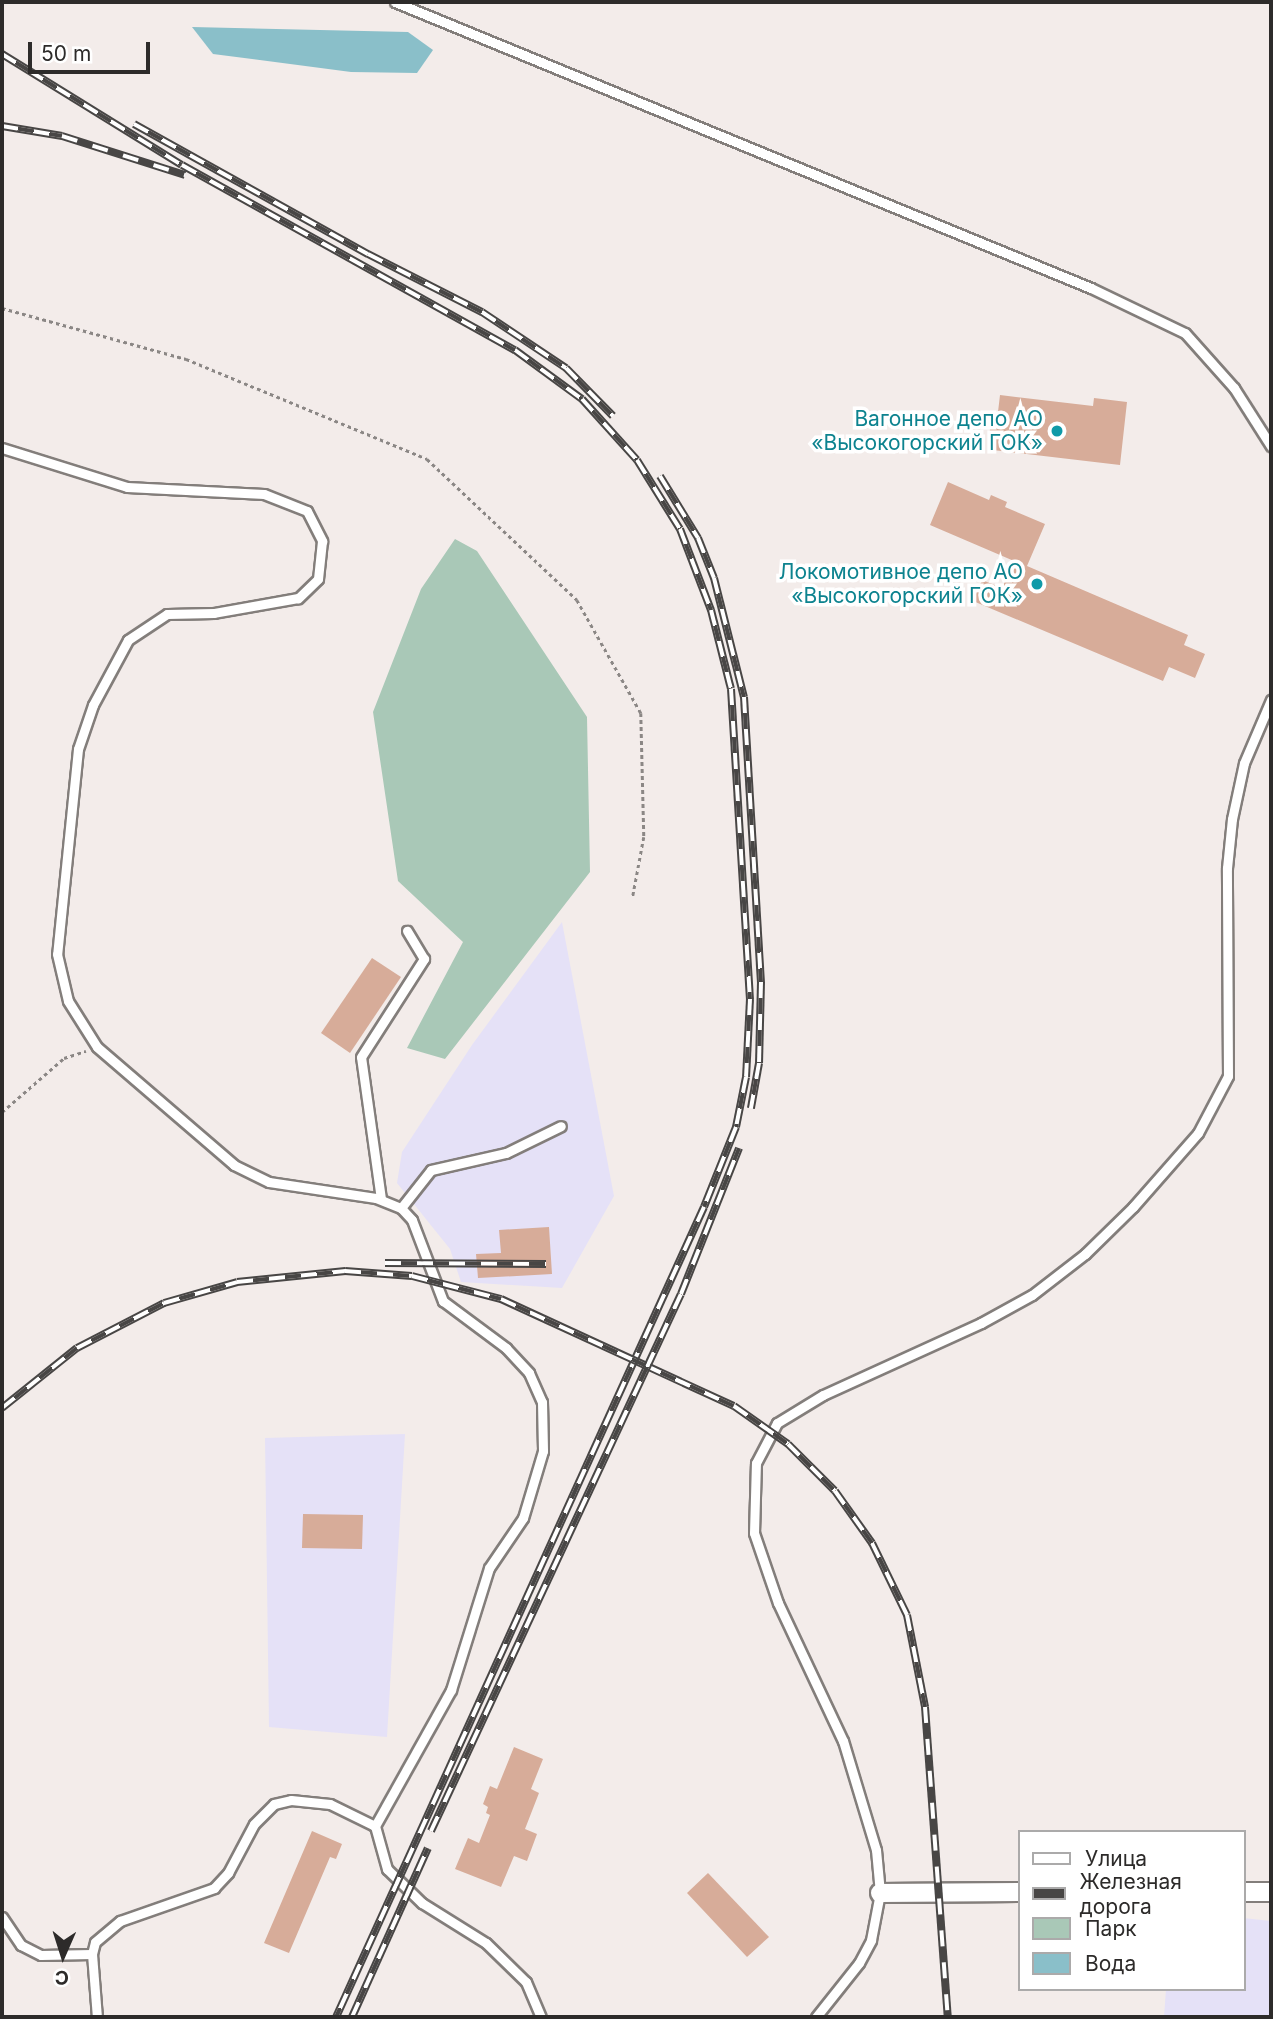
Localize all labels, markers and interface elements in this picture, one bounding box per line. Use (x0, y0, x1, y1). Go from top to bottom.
scale bar (32, 28, 154, 72)
text: 50 m (41, 41, 91, 66)
place label: Вагонное депо АО «Высокогорский ГОК» (811, 406, 1043, 456)
marker: Вагонное депо АО «Высокогорский ГОК» (1049, 423, 1065, 439)
place label: Локомотивное депо АО «Высокогорский ГОК» (779, 559, 1023, 609)
marker: Локомотивное депо АО «Высокогорский ГОК» (1029, 576, 1045, 592)
legend (1018, 1830, 1245, 1991)
text: Улица (1085, 1846, 1147, 1871)
text: Железная дорога (1080, 1869, 1182, 1919)
text: Парк (1085, 1916, 1137, 1941)
north arrow (28, 1921, 98, 1991)
text: Вода (1085, 1951, 1136, 1976)
text: С (54, 1966, 69, 1989)

